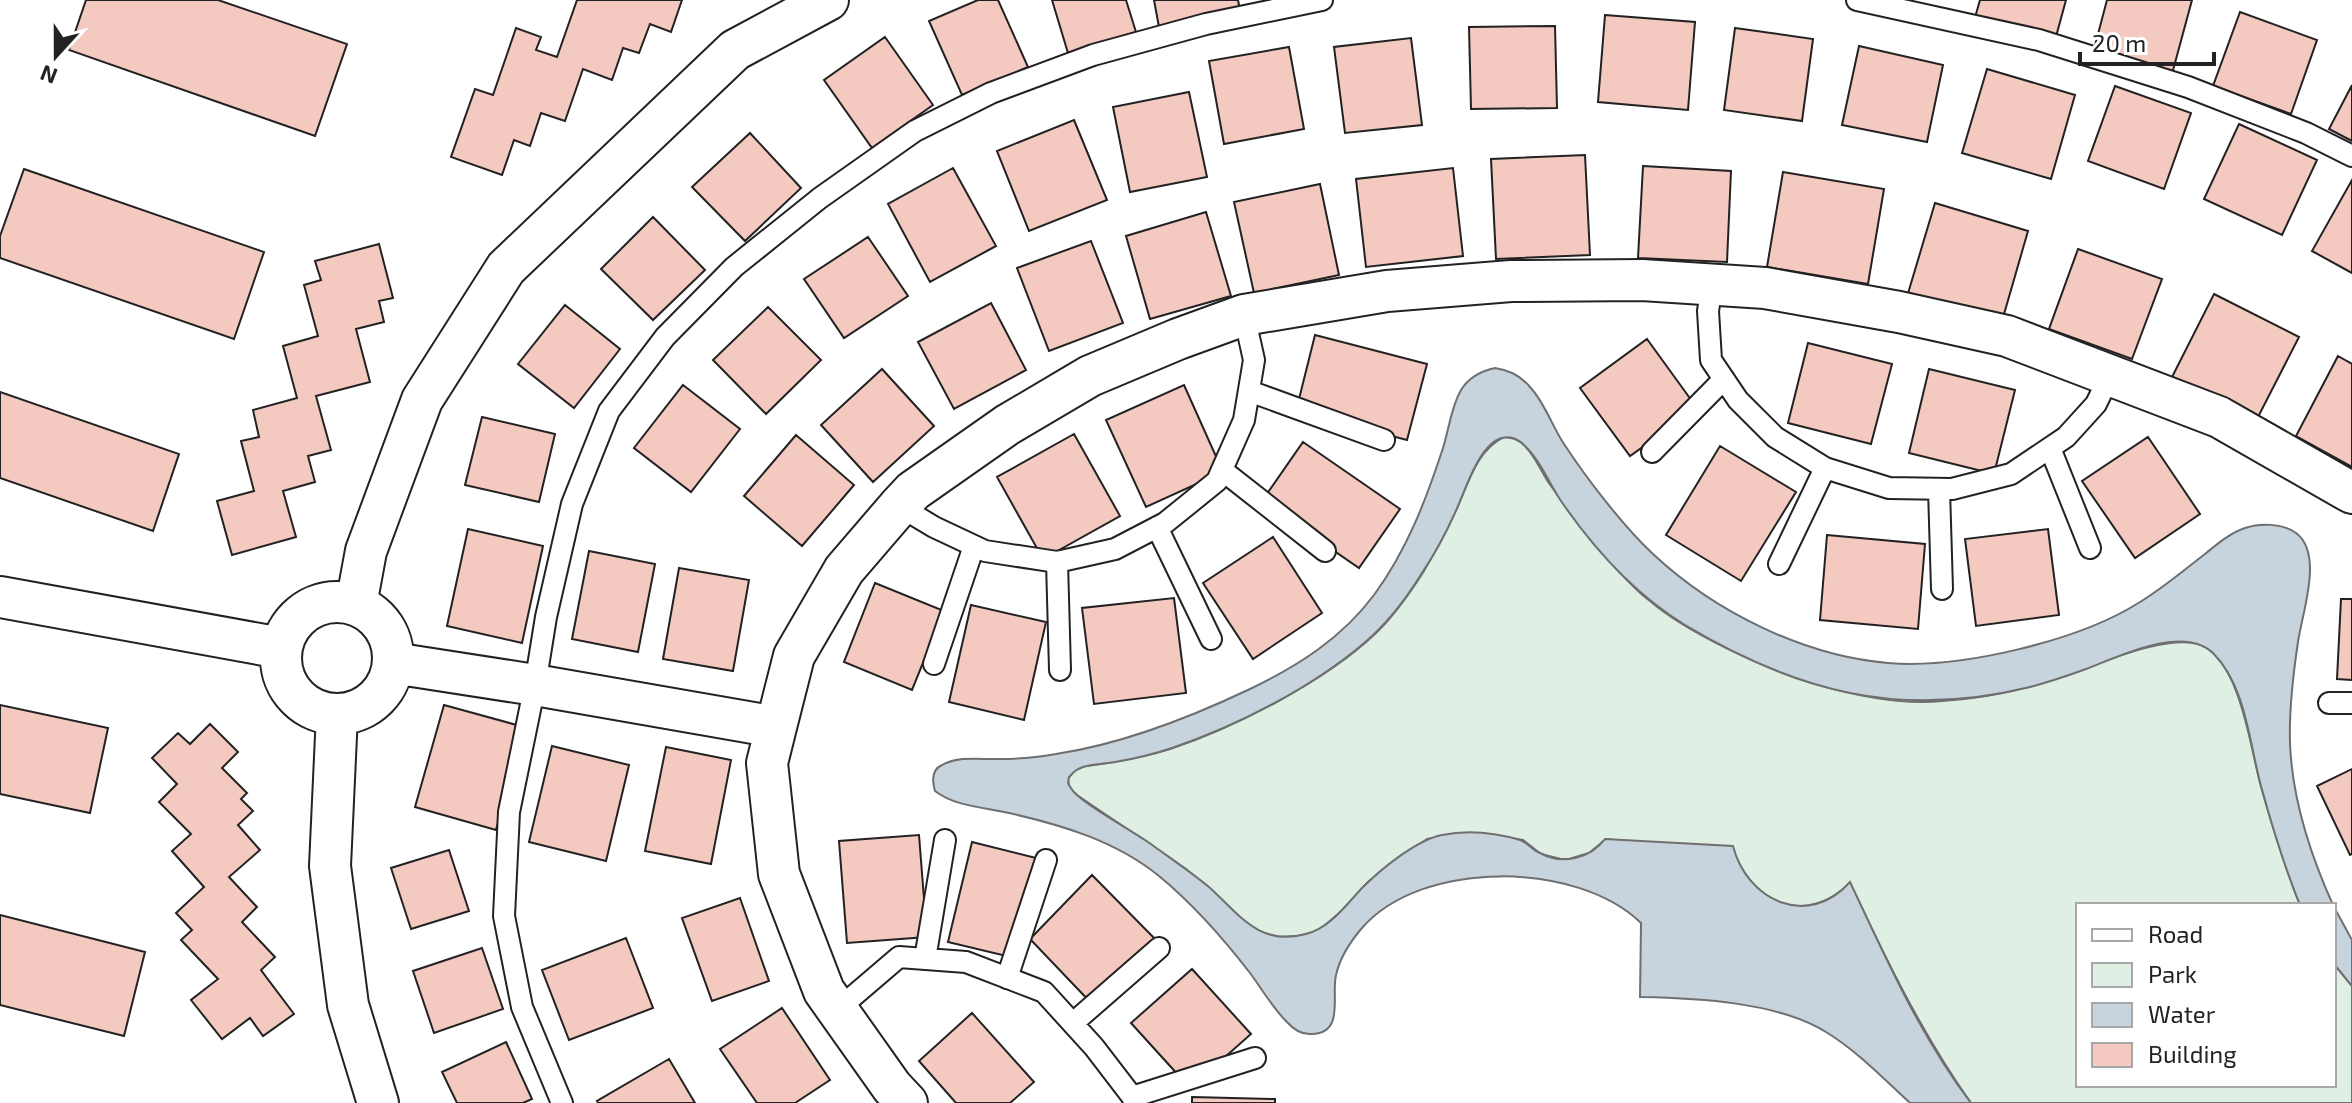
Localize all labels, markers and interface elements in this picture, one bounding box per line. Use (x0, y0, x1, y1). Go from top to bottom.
north arrow (16, 16, 96, 96)
scale bar (2080, 16, 2214, 66)
text: 20 m (2092, 28, 2146, 57)
text: N (36, 61, 61, 91)
legend (2076, 903, 2336, 1087)
text: Road (2148, 919, 2203, 948)
text: Park (2148, 959, 2197, 988)
text: Water (2148, 999, 2216, 1028)
text: Building (2148, 1039, 2237, 1068)

